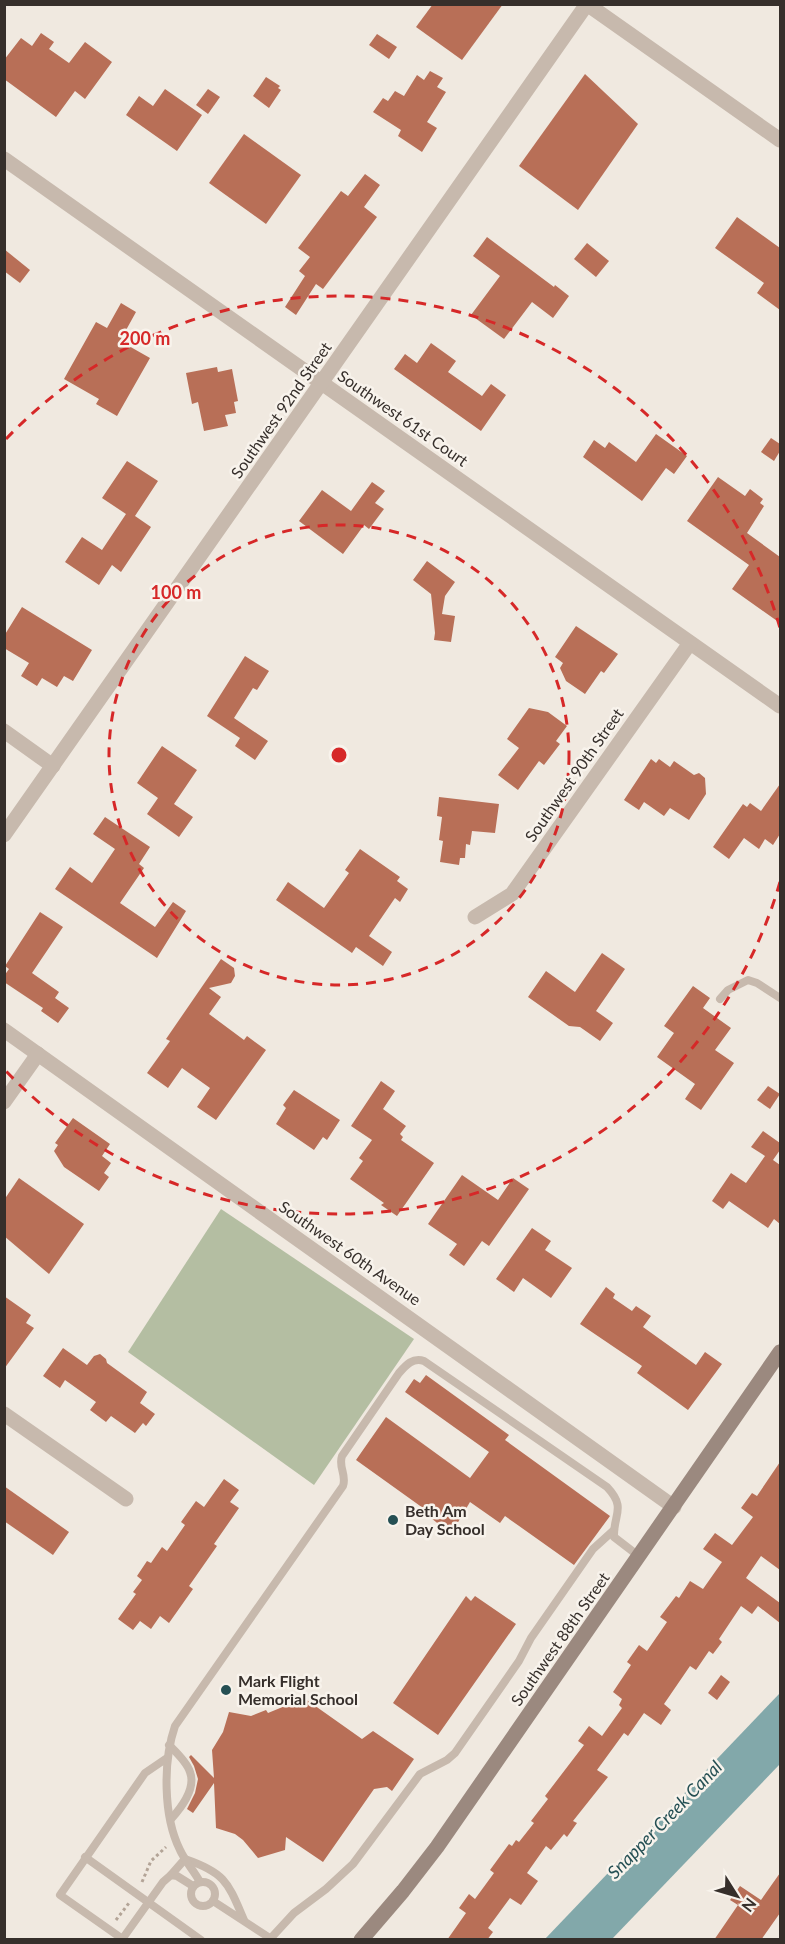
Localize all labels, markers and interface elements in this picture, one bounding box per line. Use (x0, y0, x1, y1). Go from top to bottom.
text: 200 m (120, 327, 170, 349)
street label: Southwest 92nd Street (226, 338, 335, 481)
street label: Southwest 61st Court (335, 366, 472, 470)
text: 100 m (151, 581, 201, 603)
street label: Southwest 90th Street (520, 704, 627, 845)
centre of rings (329, 745, 349, 765)
street label: Southwest 60th Avenue (276, 1196, 425, 1309)
place label: Beth Am Day School (405, 1501, 485, 1538)
marker: Beth Am Day School (386, 1513, 400, 1527)
street label: Southwest 88th Street (506, 1568, 613, 1709)
place label: Mark Flight Memorial School (238, 1671, 358, 1708)
marker: Mark Flight Memorial School (219, 1683, 233, 1697)
water label: Snapper Creek Canal (602, 1756, 726, 1883)
north arrow (707, 1866, 767, 1926)
text: N (738, 1895, 761, 1916)

